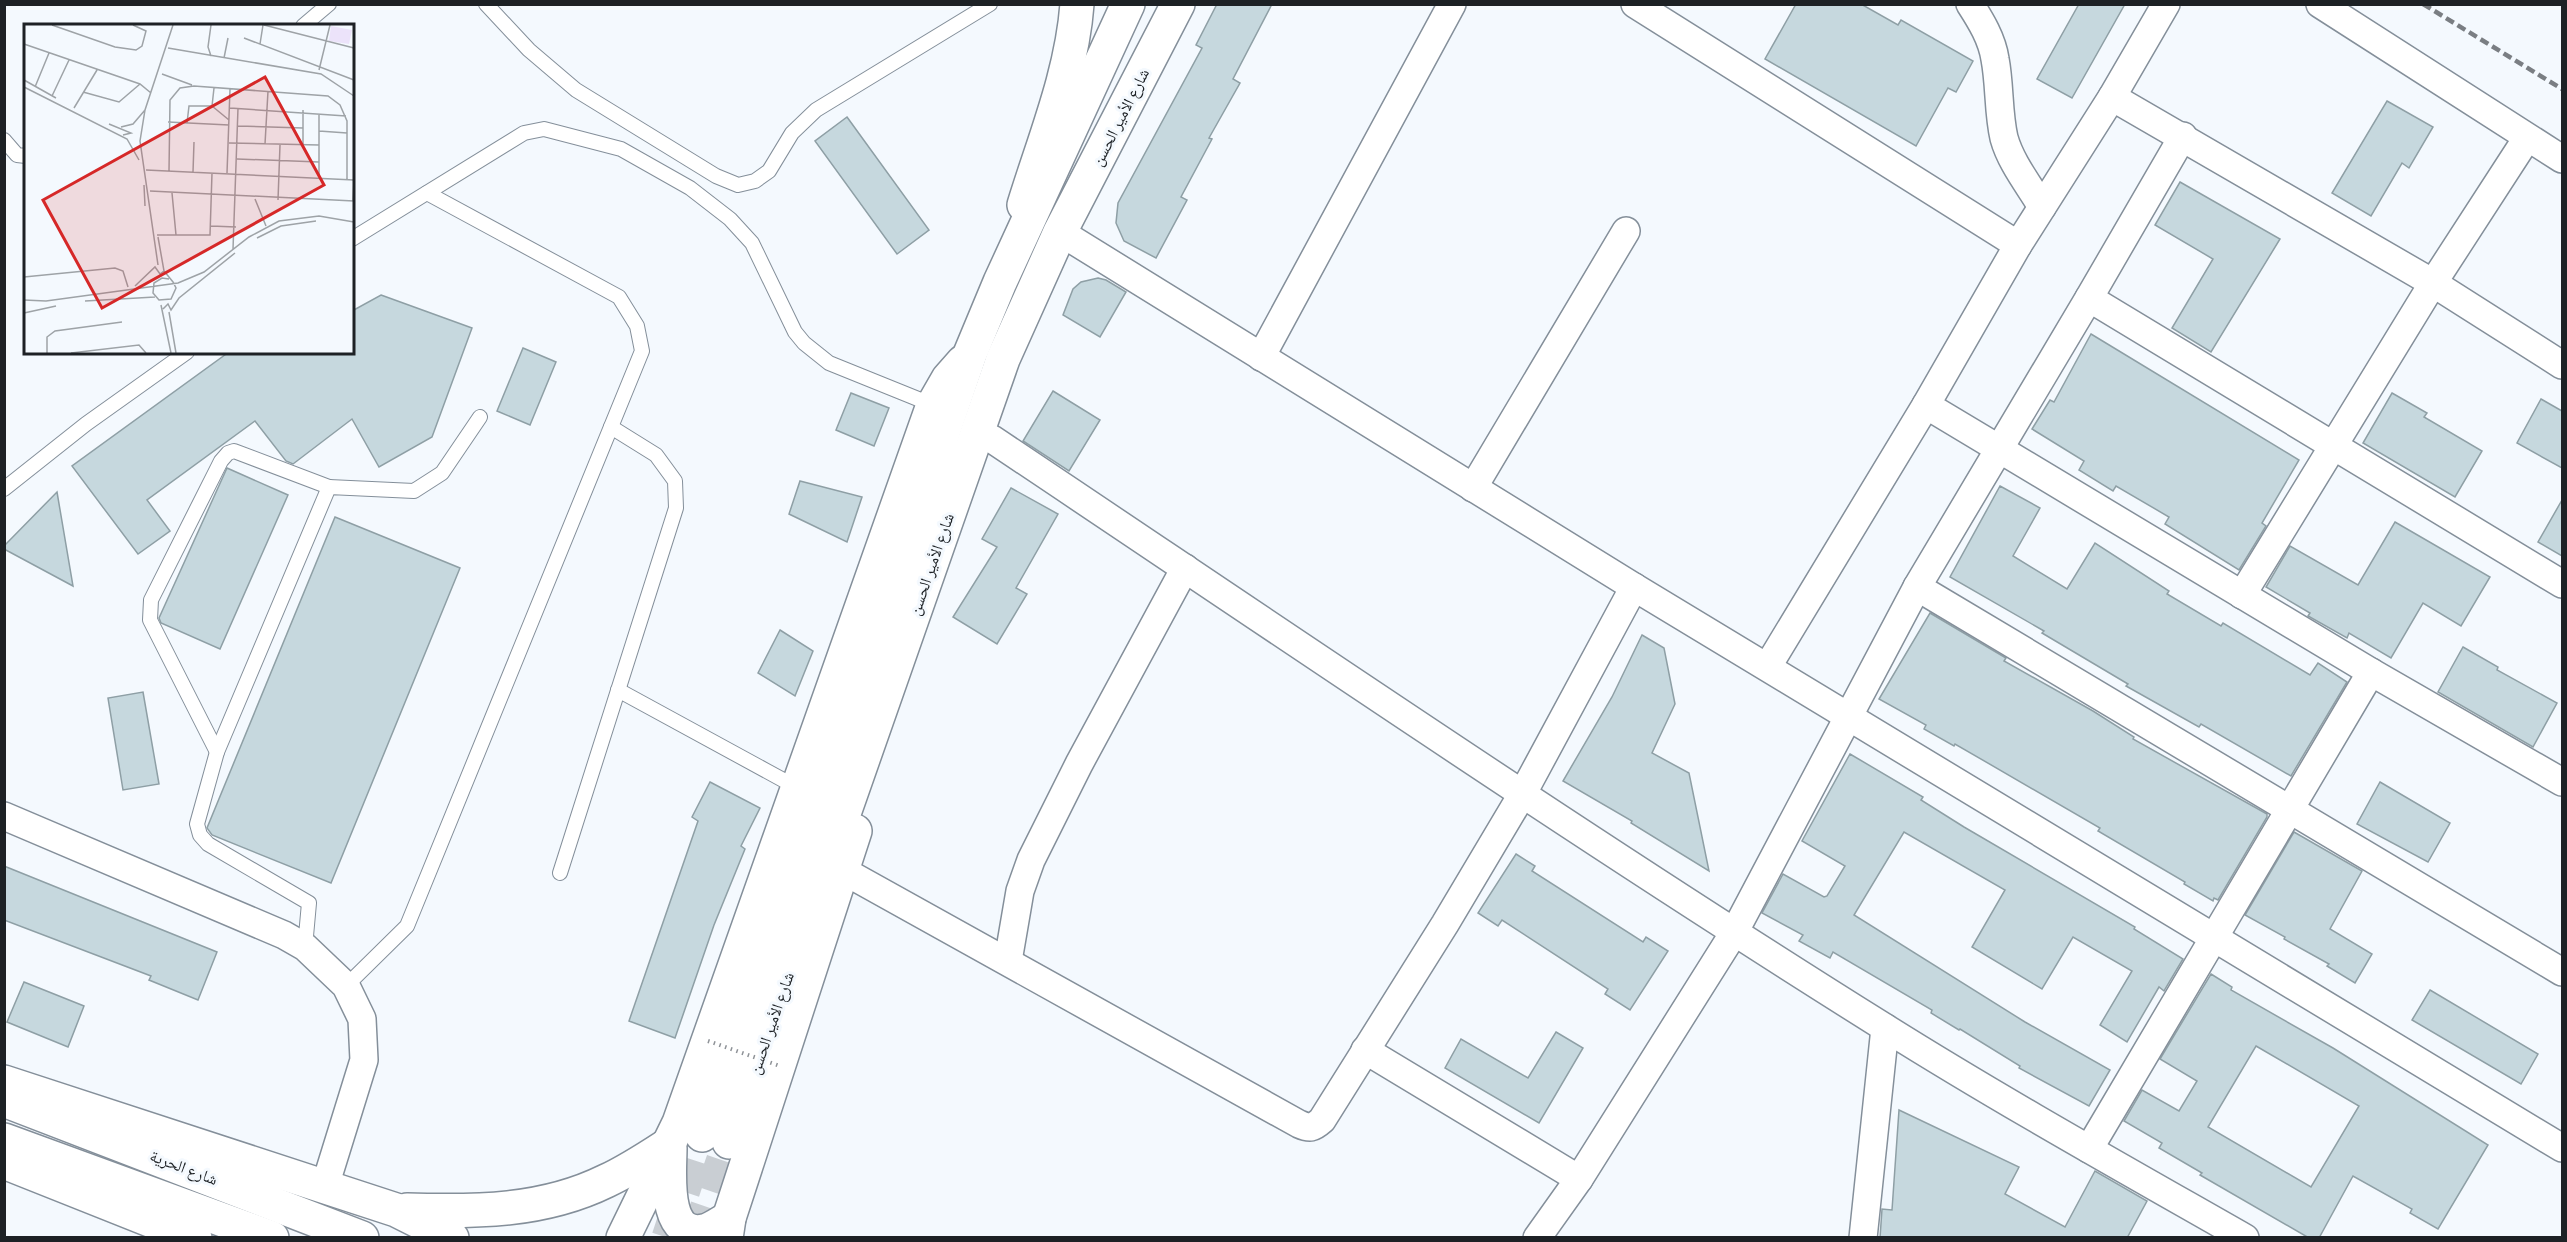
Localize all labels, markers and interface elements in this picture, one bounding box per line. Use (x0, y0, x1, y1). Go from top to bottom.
inset map (24, 24, 354, 354)
street label: شارع الأمير الحسن (1085, 64, 1155, 170)
street label: شارع الأمير الحسن (902, 510, 960, 618)
street label: شارع الأمير الحسن (742, 969, 800, 1077)
street label: شارع الحرية (147, 1143, 221, 1191)

